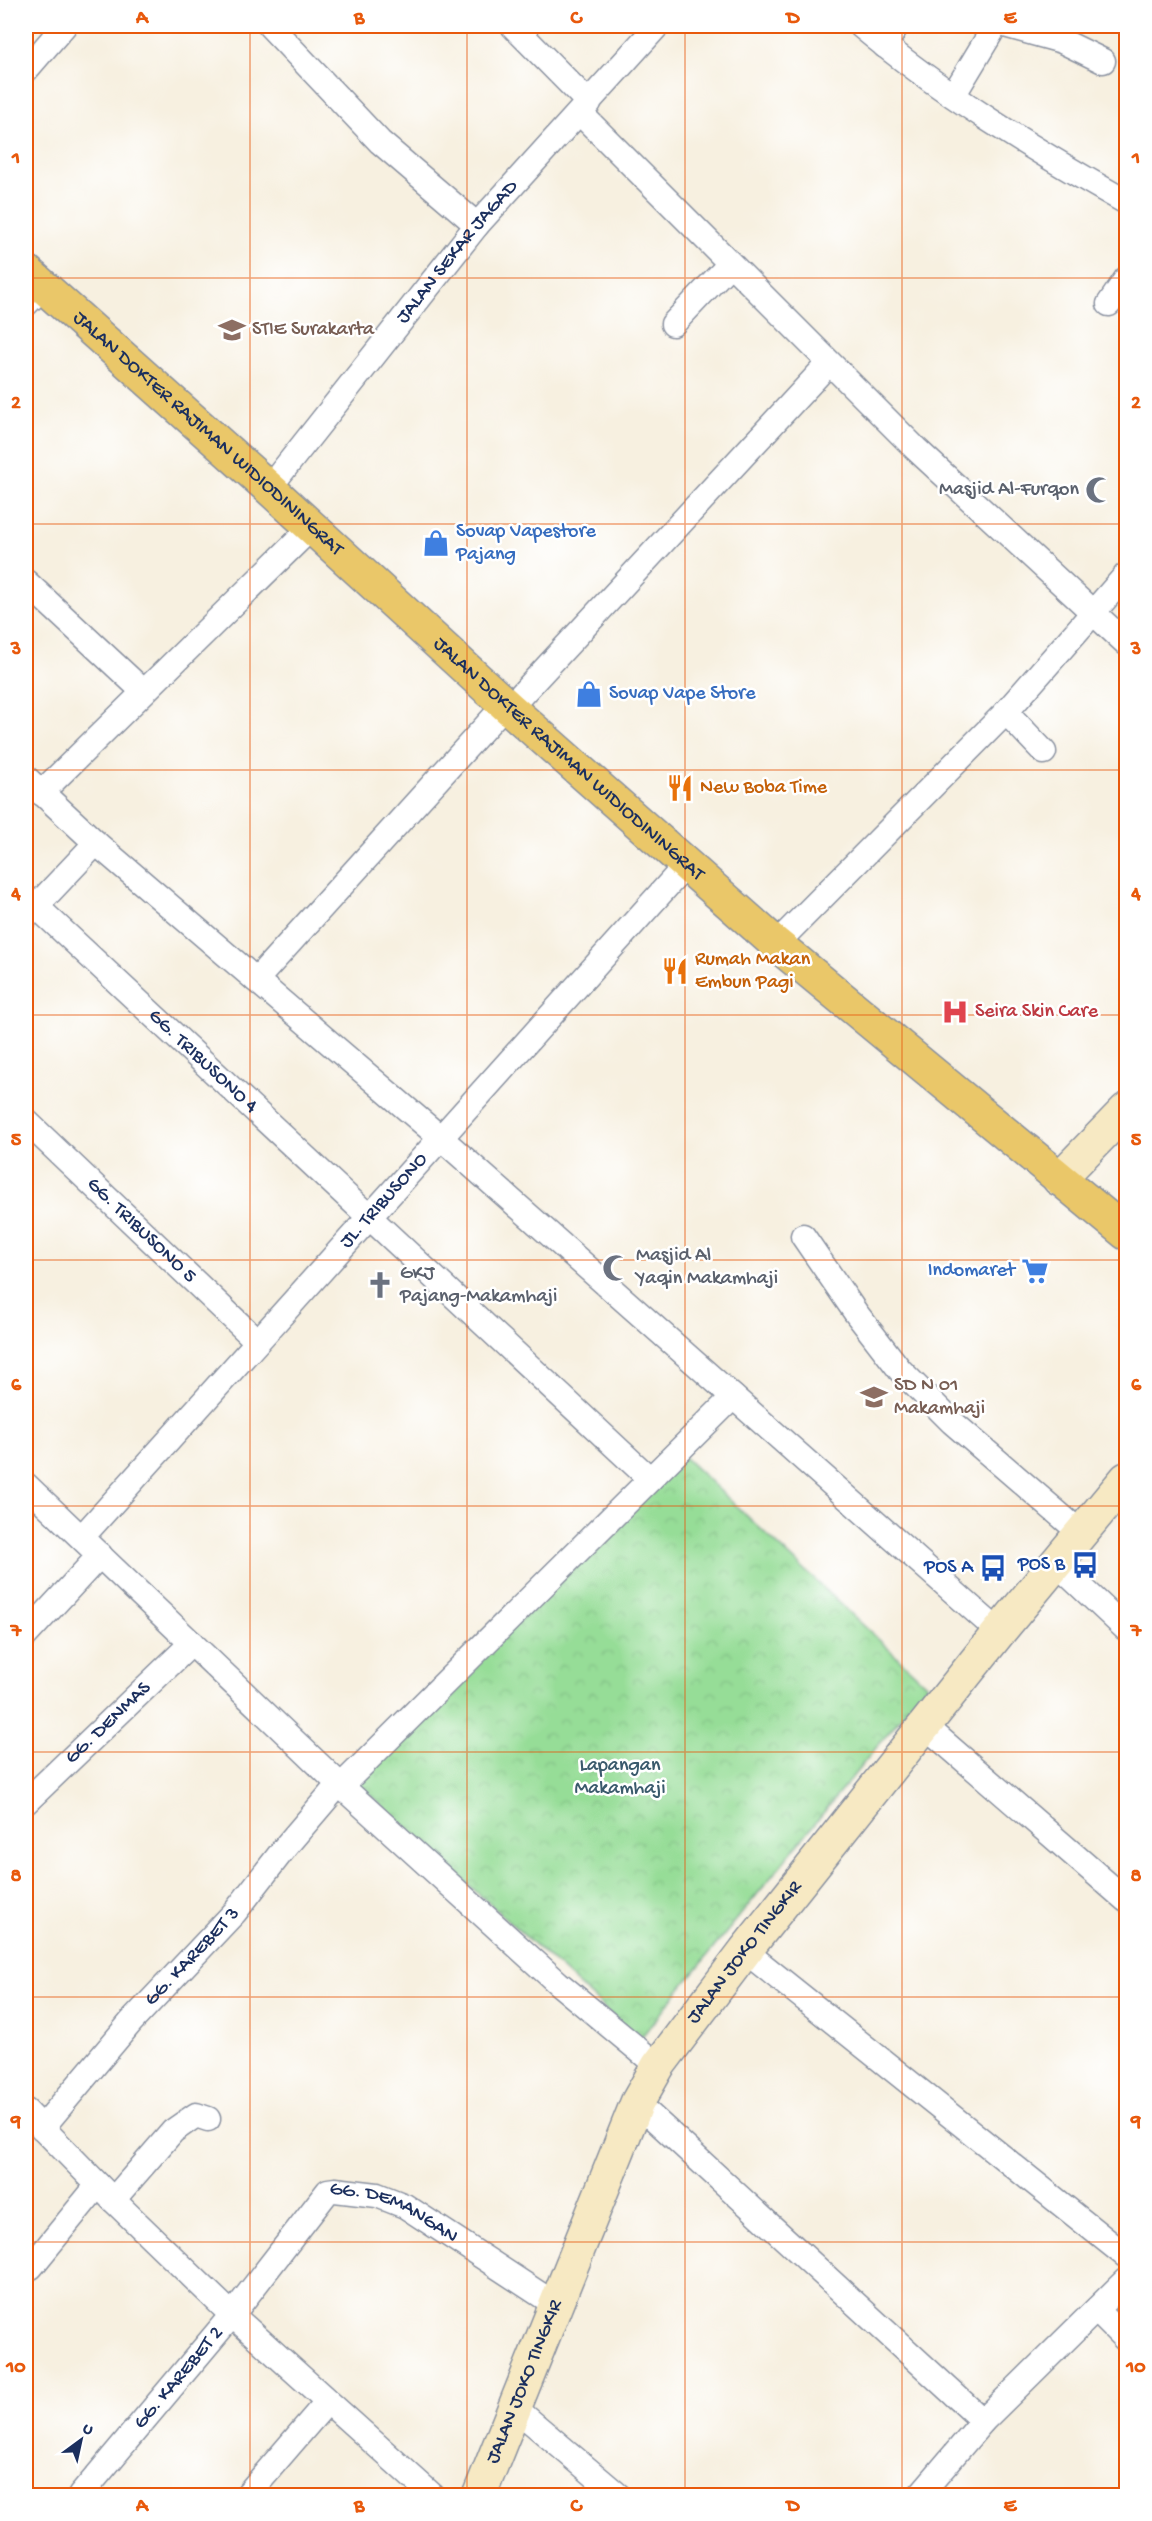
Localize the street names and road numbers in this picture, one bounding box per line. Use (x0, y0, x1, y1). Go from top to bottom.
street label: JALAN SEKAR JAGAD (392, 175, 524, 328)
street label: JALAN DOKTER RAJIMAN WIDIODININGRAT (68, 307, 348, 562)
street label: JALAN DOKTER RAJIMAN WIDIODININGRAT (428, 633, 710, 887)
street label: GG. TRIBUSONO 4 (143, 1005, 263, 1119)
street label: JL. TRIBUSONO (335, 1148, 433, 1253)
street label: GG. TRIBUSONO 5 (82, 1173, 201, 1288)
street label: GG. DENMAS (61, 1676, 156, 1769)
street label: JALAN JOKO TINGKIR (682, 1875, 808, 2029)
street label: GG. KAREBET 3 (140, 1903, 245, 2011)
street label: GG. DEMANGAN (328, 2178, 462, 2249)
street label: JALAN JOKO TINGKIR (482, 2295, 569, 2467)
street label: GG. KAREBET 2 (129, 2322, 229, 2434)

